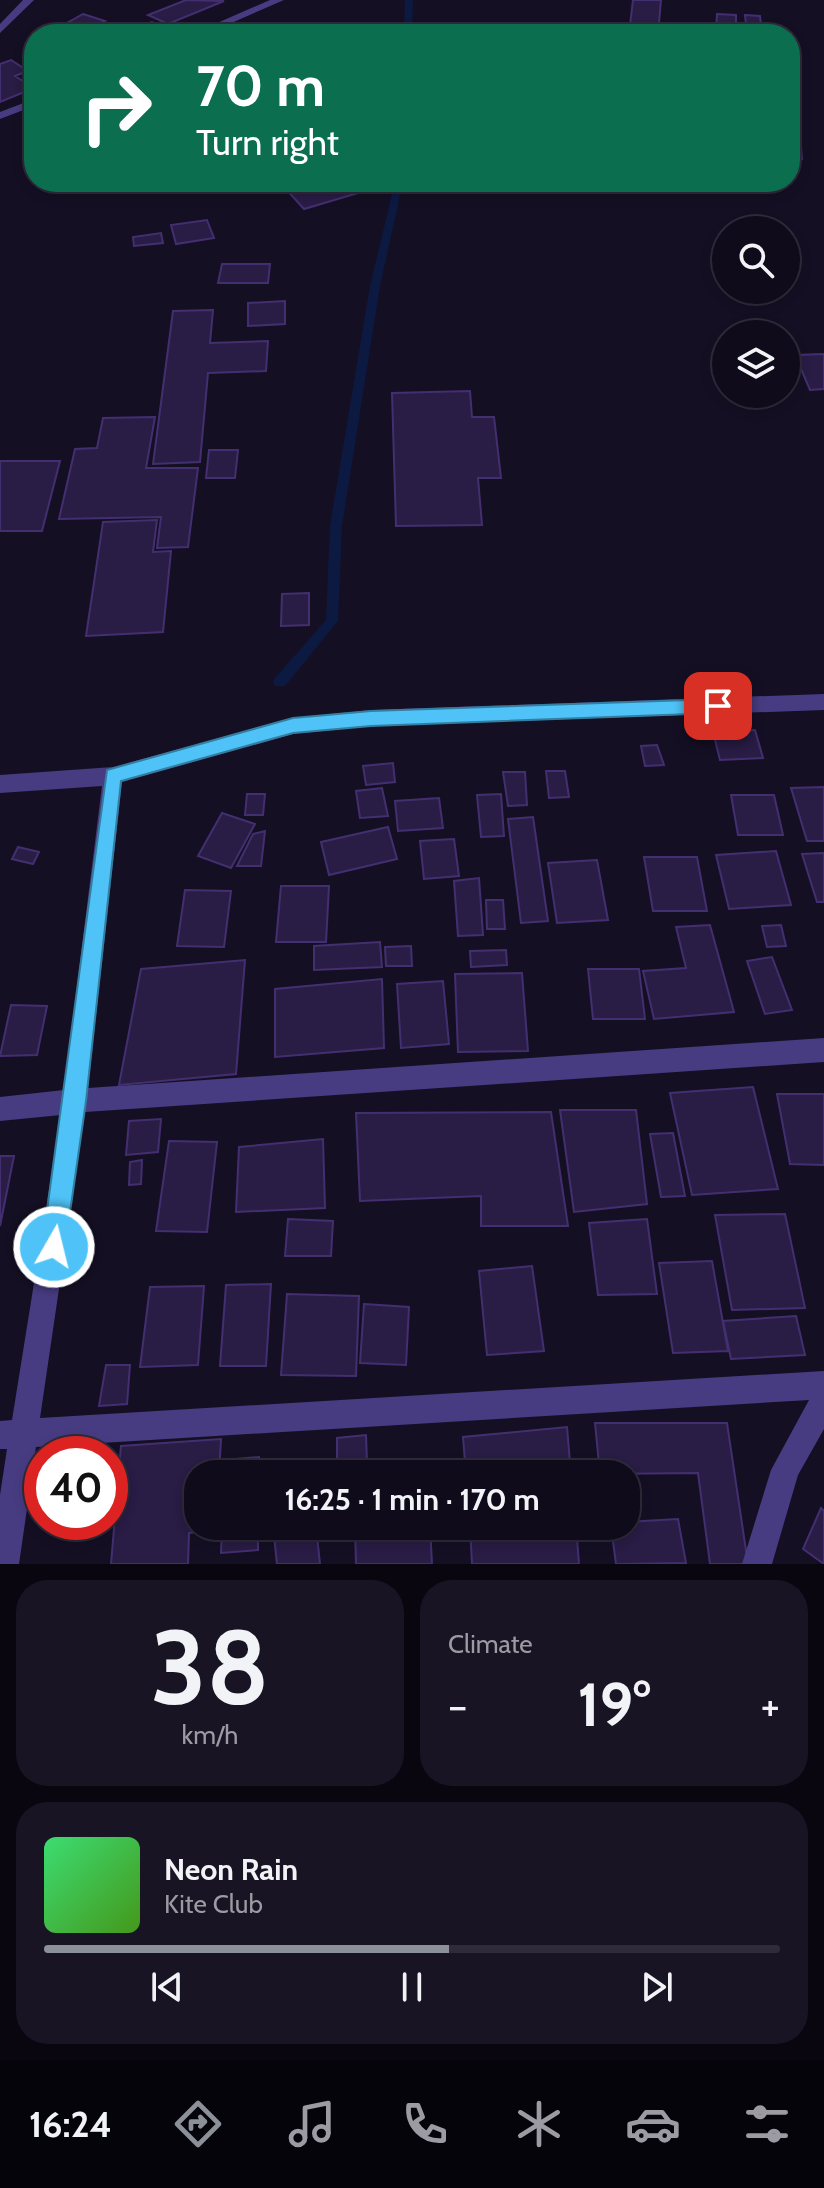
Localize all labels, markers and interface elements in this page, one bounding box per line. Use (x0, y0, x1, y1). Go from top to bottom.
text: 70 m (196, 52, 325, 120)
icon: right (64, 56, 168, 160)
text: Turn right (196, 120, 339, 164)
map controls (712, 216, 800, 408)
button: search (712, 216, 800, 304)
button: layers (712, 320, 800, 408)
pin (684, 672, 752, 740)
icon: arrive (696, 684, 740, 728)
position arrow (12, 1205, 96, 1289)
speed limit sign: 40 (24, 1436, 128, 1540)
text: 16:25 · 1 min · 170 m (284, 1481, 540, 1518)
text: 38 (151, 1604, 269, 1730)
text: Climate (448, 1628, 533, 1660)
text: 19° (577, 1668, 651, 1741)
text: − (448, 1679, 467, 1732)
text: + (761, 1679, 780, 1732)
text: km/h (182, 1719, 238, 1751)
text: Neon Rain (164, 1851, 298, 1888)
text: Kite Club (164, 1888, 263, 1920)
icon: previous (145, 1965, 189, 2009)
icon: pause (390, 1965, 434, 2009)
icon: next (635, 1965, 679, 2009)
icon: directions (170, 2096, 226, 2152)
icon: music (284, 2096, 340, 2152)
icon: phone (397, 2096, 453, 2152)
icon: climate (511, 2096, 567, 2152)
icon: car (625, 2096, 681, 2152)
icon: filters (739, 2096, 795, 2152)
text: 16:24 (29, 2102, 112, 2146)

